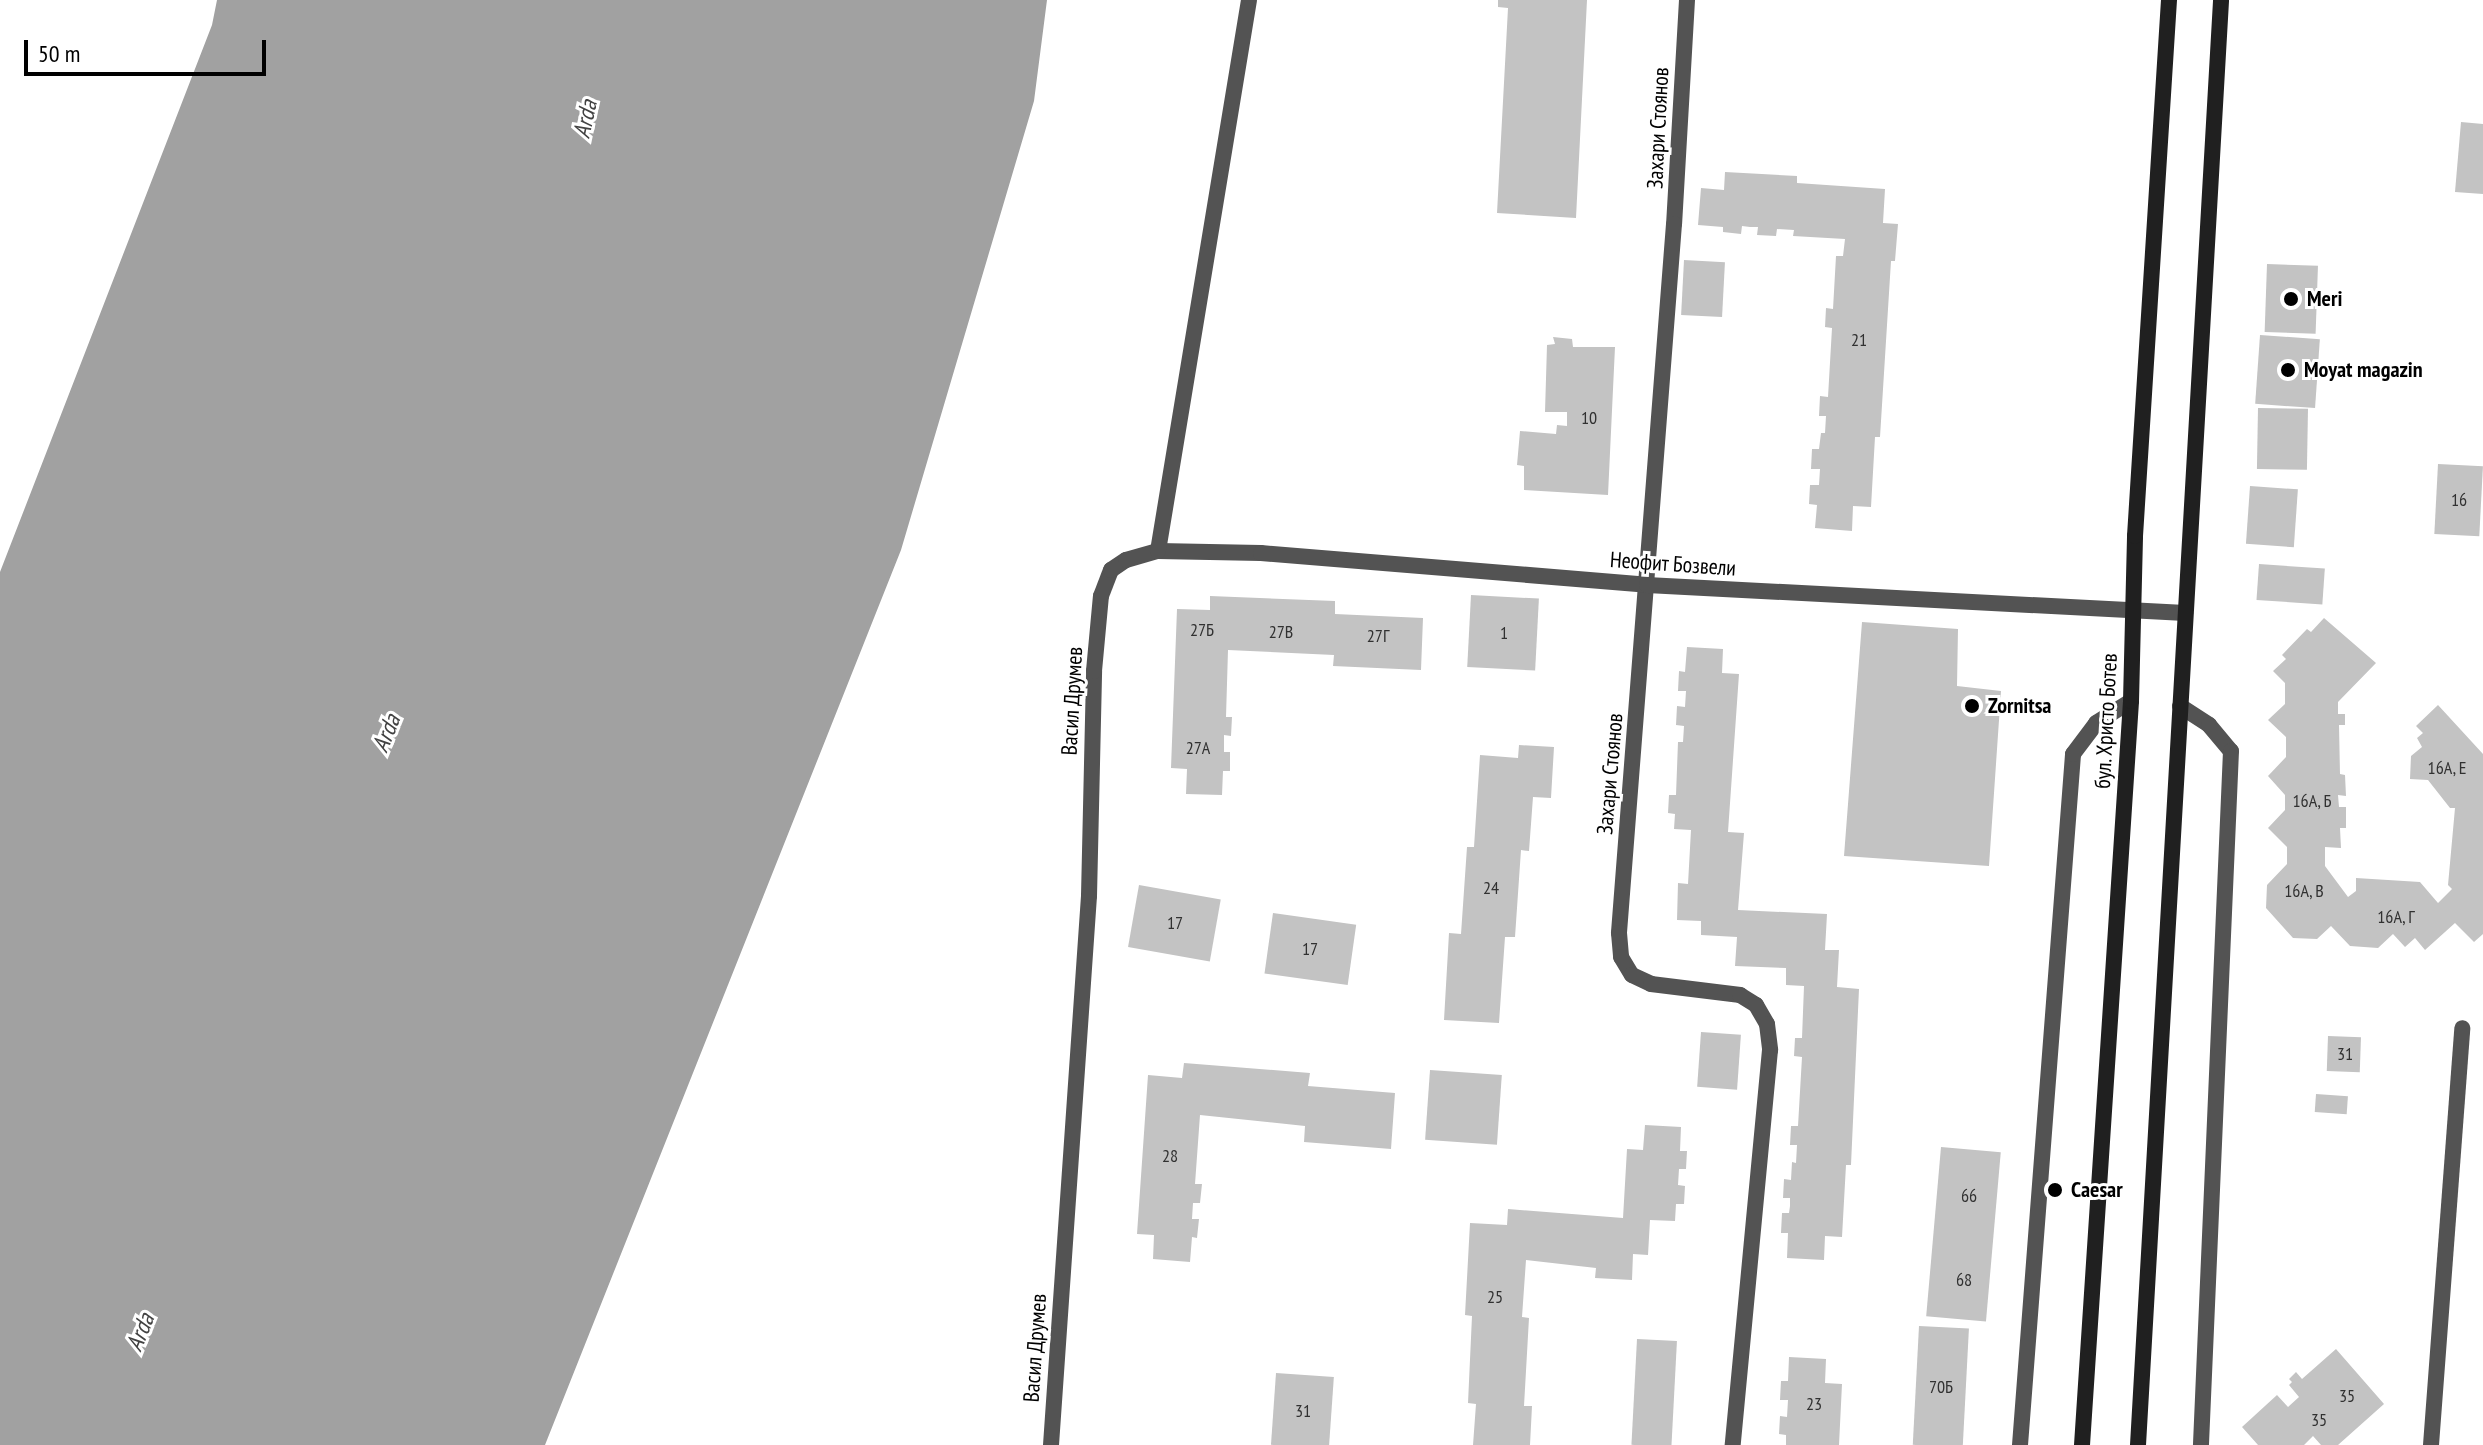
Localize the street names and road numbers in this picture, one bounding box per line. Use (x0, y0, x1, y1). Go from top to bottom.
street label: Захари Стоянов (1642, 67, 1674, 189)
street label: Неофит Бозвели (1609, 546, 1737, 582)
street label: Васил Друмев (1056, 646, 1088, 756)
street label: бул. Христо Ботев (2089, 652, 2123, 790)
street label: Захари Стоянов (1592, 712, 1628, 836)
street label: Васил Друмев (1018, 1293, 1052, 1403)

